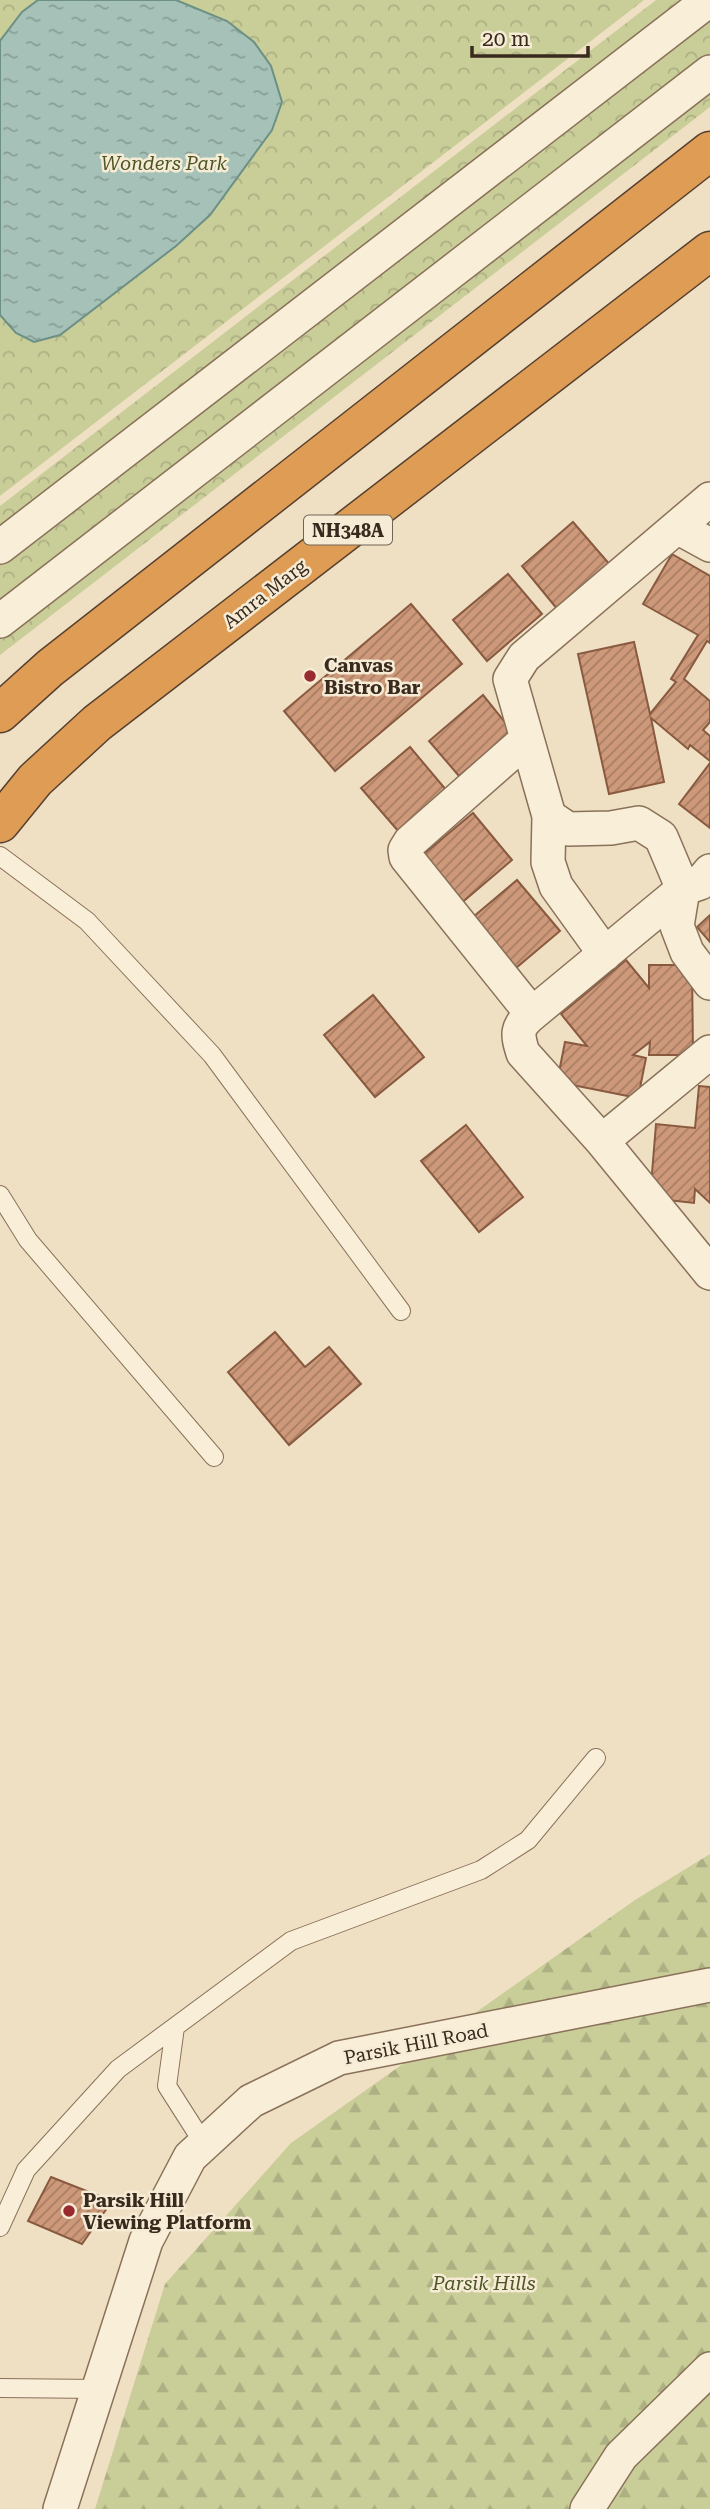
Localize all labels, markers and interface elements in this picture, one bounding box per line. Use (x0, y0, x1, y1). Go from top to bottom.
scale bar (472, 14, 588, 58)
text: 20 m (482, 27, 530, 51)
park label: Wonders Park (101, 152, 228, 175)
road number: NH348A (304, 516, 392, 544)
street label: Amra Marg (219, 554, 312, 634)
place label: Canvas Bistro Bar (324, 654, 421, 699)
marker: Canvas Bistro Bar (302, 668, 318, 684)
street label: Parsik Hill Road (342, 2019, 490, 2069)
place label: Parsik Hill Viewing Platform (83, 2189, 252, 2234)
marker: Parsik Hill Viewing Platform (61, 2203, 77, 2219)
park label: Parsik Hills (431, 2272, 536, 2295)

